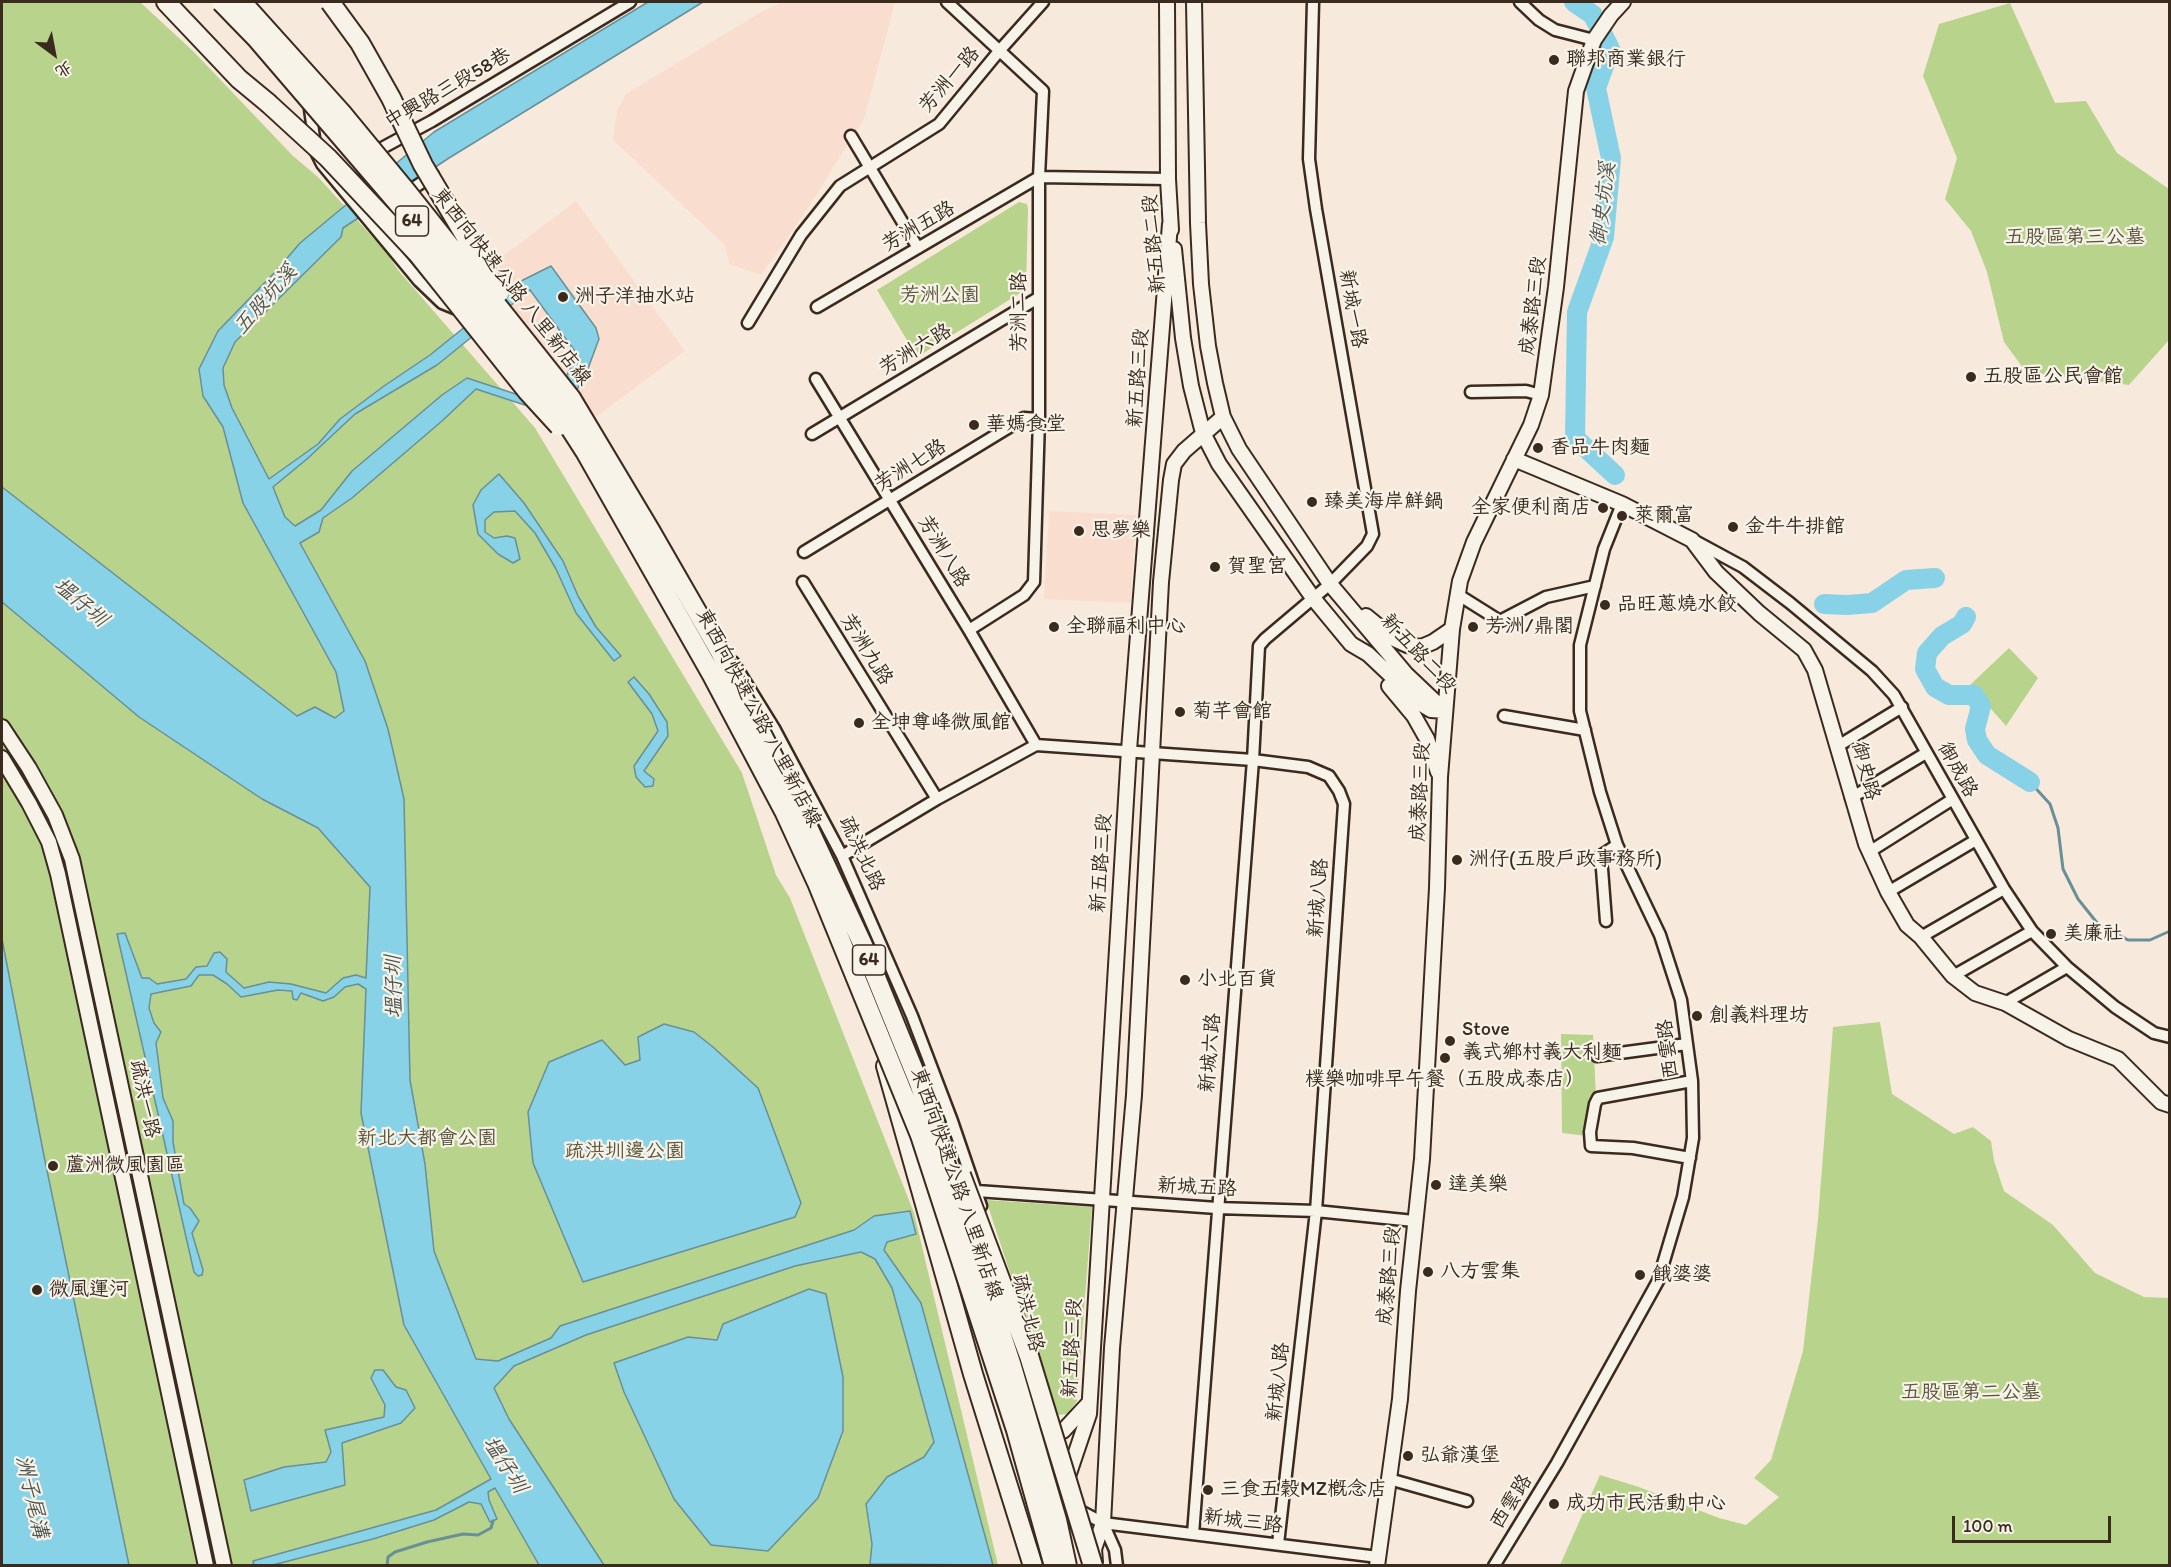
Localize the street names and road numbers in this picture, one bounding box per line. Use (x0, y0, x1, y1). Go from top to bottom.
street label: 芳洲一路 (915, 42, 985, 118)
street label: 中興路三段58巷 (381, 43, 515, 135)
street label: 東西向快速公路 八里新店線 (426, 183, 596, 391)
street label: 新五路二段 (1139, 193, 1171, 295)
street label: 芳洲五路 (878, 197, 960, 257)
road number: 64 (396, 206, 428, 236)
street label: 成泰路三段 (1516, 255, 1552, 357)
street label: 新城一路 (1333, 268, 1371, 350)
street label: 芳洲二路 (1008, 272, 1032, 352)
street label: 芳洲六路 (876, 319, 956, 381)
street label: 新五路三段 (1124, 327, 1154, 429)
street label: 芳洲七路 (871, 435, 951, 497)
street label: 芳洲八路 (912, 512, 974, 592)
street label: 東西向快速公路 八里新店線 (690, 604, 826, 832)
street label: 新五路二段 (1375, 609, 1461, 699)
street label: 芳洲九路 (835, 610, 897, 690)
street label: 御成路 (1932, 738, 1982, 802)
street label: 御史路 (1846, 739, 1884, 803)
street label: 成泰路三段 (1406, 741, 1436, 843)
street label: 新五路三段 (1087, 812, 1117, 914)
street label: 疏洪北路 (833, 813, 889, 895)
street label: 新城八路 (1304, 857, 1334, 939)
road number: 64 (852, 945, 886, 975)
street label: 新城六路 (1196, 1012, 1226, 1094)
street label: 西雲路 (1653, 1018, 1685, 1080)
street label: 疏洪一路 (124, 1057, 164, 1141)
street label: 東西向快速公路 八里新店線 (905, 1065, 1007, 1303)
street label: 新城五路 (1156, 1174, 1238, 1202)
street label: 成泰路三段 (1374, 1225, 1406, 1327)
street label: 疏洪北路 (1006, 1271, 1048, 1355)
street label: 新五路三段 (1058, 1297, 1088, 1399)
street label: 新城八路 (1263, 1341, 1295, 1423)
street label: 西雲路 (1486, 1470, 1538, 1534)
street label: 新城三路 (1202, 1505, 1284, 1539)

